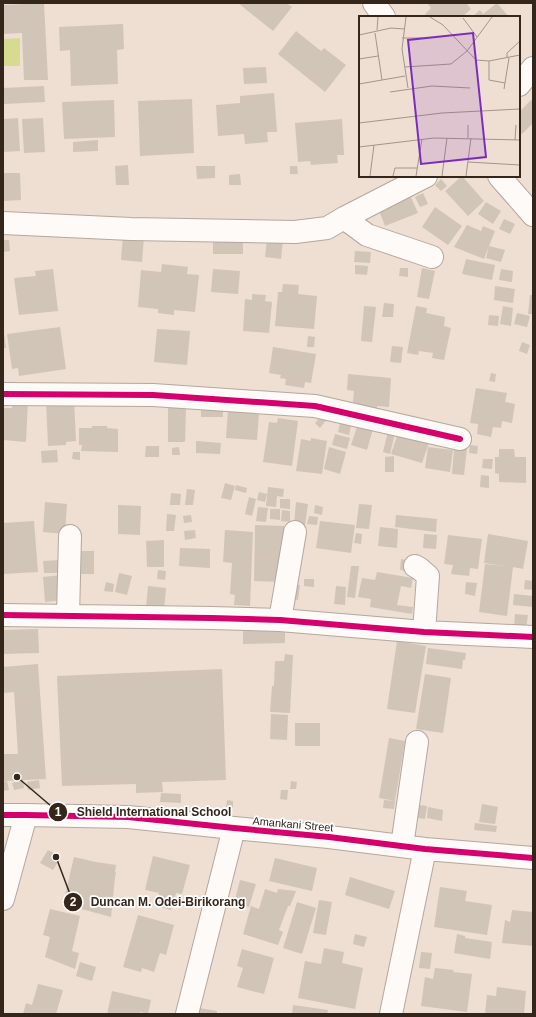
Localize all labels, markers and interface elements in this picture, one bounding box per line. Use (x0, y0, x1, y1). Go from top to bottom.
inset map (359, 16, 520, 177)
callout: Shield International School (48, 800, 239, 824)
text: 1 (55, 805, 62, 819)
text: Shield International School (77, 805, 231, 819)
street label: Amankani Street (252, 814, 334, 834)
callout: Duncan M. Odei-Birikorang (63, 890, 253, 914)
text: 2 (70, 895, 77, 909)
text: Duncan M. Odei-Birikorang (91, 895, 245, 909)

